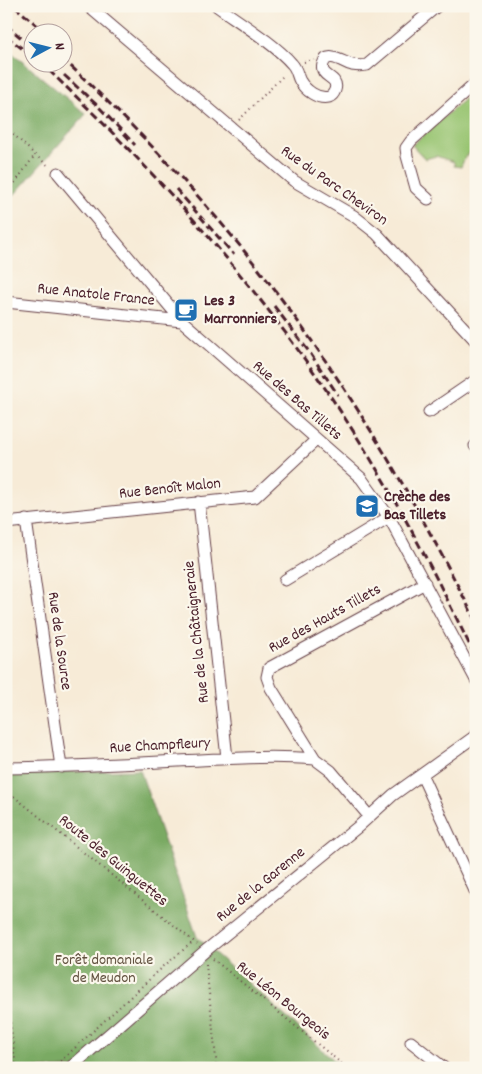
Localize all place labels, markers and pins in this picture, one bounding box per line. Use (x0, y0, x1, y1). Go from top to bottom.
place label: Les 3 Marronniers (204, 290, 278, 331)
cafe icon: Les 3 Marronniers (173, 297, 199, 323)
place label: Crèche des Bas Tillets (384, 486, 451, 527)
school or university icon: Crèche des Bas Tillets (354, 493, 380, 519)

